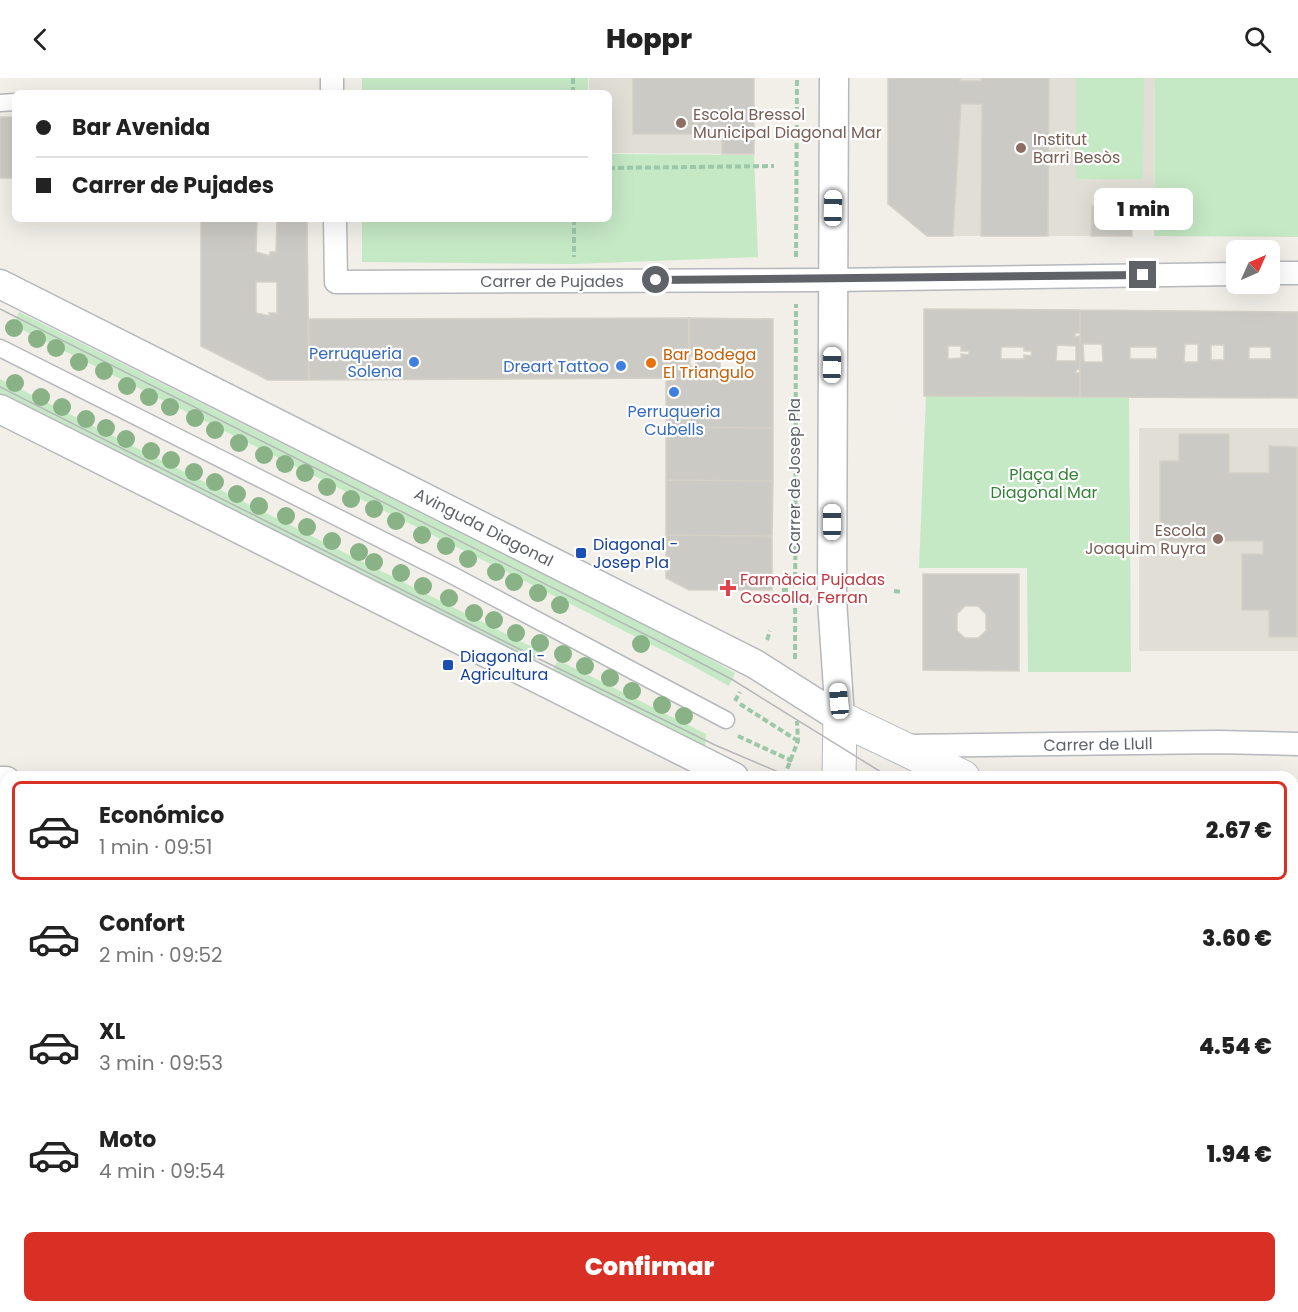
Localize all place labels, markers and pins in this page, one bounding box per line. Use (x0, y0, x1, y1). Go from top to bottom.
place label: Escola Bressol Municipal Diagonal Mar (693, 103, 882, 144)
marker: Escola Bressol Municipal Diagonal Mar (674, 116, 688, 130)
place label: Institut Barri Besòs (1033, 128, 1120, 169)
marker: Institut Barri Besòs (1014, 141, 1028, 155)
place label: Perruqueria Solena (309, 342, 402, 383)
place label: Bar Bodega El Triangulo (663, 343, 756, 384)
marker: Perruqueria Solena (407, 355, 421, 369)
place label: Dreart Tattoo (503, 355, 609, 378)
marker: Bar Bodega El Triangulo (644, 356, 658, 370)
marker: Dreart Tattoo (614, 359, 628, 373)
marker: Perruqueria Cubells (667, 385, 681, 399)
place label: Perruqueria Cubells (627, 400, 721, 441)
place label: Escola Joaquim Ruyra (1085, 519, 1206, 560)
marker: Escola Joaquim Ruyra (1211, 532, 1225, 546)
place label: Diagonal - Josep Pla (593, 533, 678, 574)
marker: Diagonal - Josep Pla (574, 546, 588, 560)
place label: Farmàcia Pujadas Coscolla, Ferran (740, 568, 885, 609)
marker: Farmàcia Pujadas Coscolla, Ferran (721, 581, 735, 595)
place label: Diagonal - Agricultura (460, 645, 548, 686)
marker: Diagonal - Agricultura (441, 658, 455, 672)

